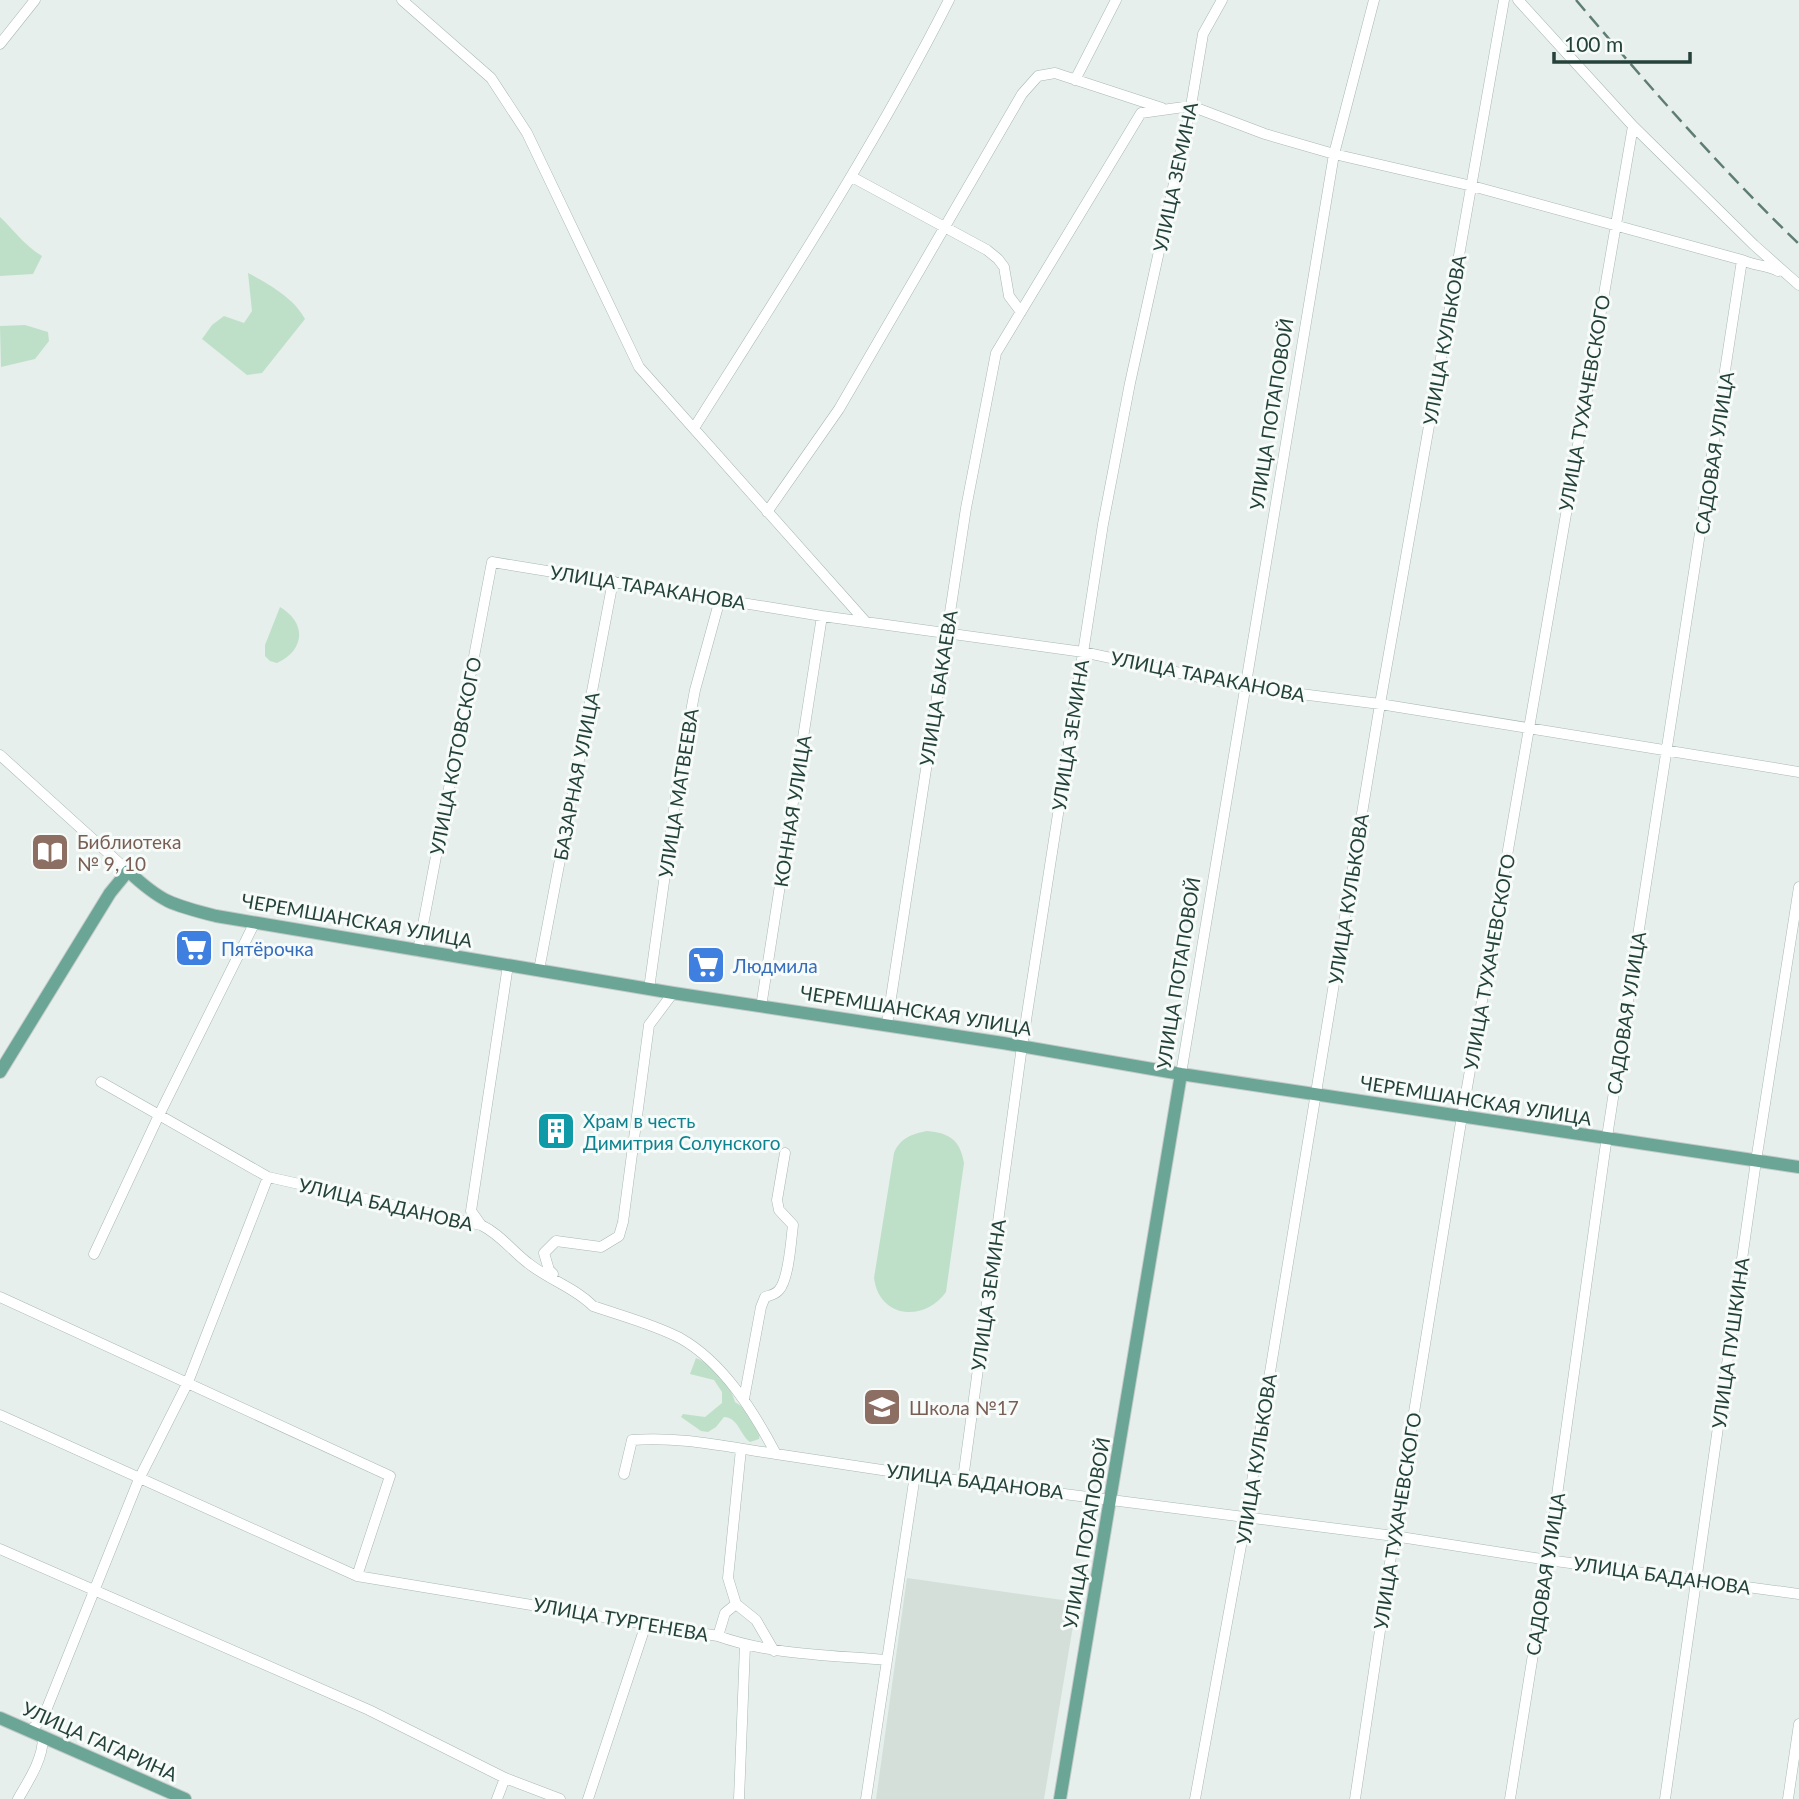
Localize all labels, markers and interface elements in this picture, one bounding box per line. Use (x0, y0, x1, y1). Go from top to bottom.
scale bar (1554, 21, 1690, 65)
text: 100 m (1564, 31, 1623, 56)
street label: УЛИЦА ЗЕМИНА (1148, 100, 1202, 254)
street label: УЛИЦА КУЛЬКОВА (1418, 253, 1470, 427)
street label: УЛИЦА ТУХАЧЕВСКОГО (1554, 293, 1614, 513)
street label: УЛИЦА ПОТАПОВОЙ (1244, 316, 1298, 512)
street label: САДОВАЯ УЛИЦА (1690, 370, 1738, 536)
street label: УЛИЦА ТАРАКАНОВА (548, 560, 748, 614)
street label: УЛИЦА БАКАЕВА (914, 608, 962, 768)
street label: УЛИЦА ТАРАКАНОВА (1109, 646, 1307, 706)
street label: УЛИЦА КОТОВСКОГО (425, 655, 485, 857)
street label: УЛИЦА ЗЕМИНА (1047, 657, 1093, 812)
street label: БАЗАРНАЯ УЛИЦА (548, 690, 604, 862)
street label: УЛИЦА МАТВЕЕВА (653, 707, 703, 879)
street label: КОННАЯ УЛИЦА (769, 733, 815, 889)
street label: УЛИЦА КУЛЬКОВА (1323, 812, 1373, 986)
place label: Библиотека № 9, 10 (77, 830, 181, 875)
library icon: Библиотека № 9, 10 (29, 831, 71, 873)
street label: УЛИЦА ТУХАЧЕВСКОГО (1459, 852, 1519, 1072)
street label: УЛИЦА ПОТАПОВОЙ (1151, 875, 1205, 1071)
street label: ЧЕРЕМШАНСКАЯ УЛИЦА (240, 888, 474, 952)
supermarket icon: Пятёрочка (173, 927, 215, 969)
street label: САДОВАЯ УЛИЦА (1602, 930, 1650, 1096)
place label: Пятёрочка (221, 937, 314, 960)
supermarket icon: Людмила (685, 944, 727, 986)
place label: Людмила (732, 954, 818, 977)
street label: ЧЕРЕМШАНСКАЯ УЛИЦА (799, 980, 1033, 1040)
street label: ЧЕРЕМШАНСКАЯ УЛИЦА (1359, 1070, 1593, 1130)
place label: Храм в честь Димитрия Солунского (583, 1109, 781, 1154)
building icon: Храм в честь Димитрия Солунского (535, 1110, 577, 1152)
street label: УЛИЦА БАДАНОВА (296, 1173, 476, 1235)
street label: УЛИЦА ЗЕМИНА (966, 1217, 1010, 1372)
street label: УЛИЦА ПУШКИНА (1707, 1256, 1753, 1430)
street label: УЛИЦА КУЛЬКОВА (1231, 1372, 1281, 1546)
school or university icon: Школа №17 (861, 1386, 903, 1428)
place label: Школа №17 (909, 1396, 1019, 1419)
street label: УЛИЦА ТУХАЧЕВСКОГО (1368, 1411, 1426, 1631)
street label: УЛИЦА ПОТАПОВОЙ (1058, 1435, 1114, 1631)
street label: УЛИЦА БАДАНОВА (885, 1459, 1065, 1503)
street label: САДОВАЯ УЛИЦА (1521, 1491, 1569, 1657)
street label: УЛИЦА БАДАНОВА (1572, 1551, 1752, 1599)
street label: УЛИЦА ТУРГЕНЕВА (531, 1592, 711, 1646)
street label: УЛИЦА ГАГАРИНА (19, 1696, 181, 1786)

